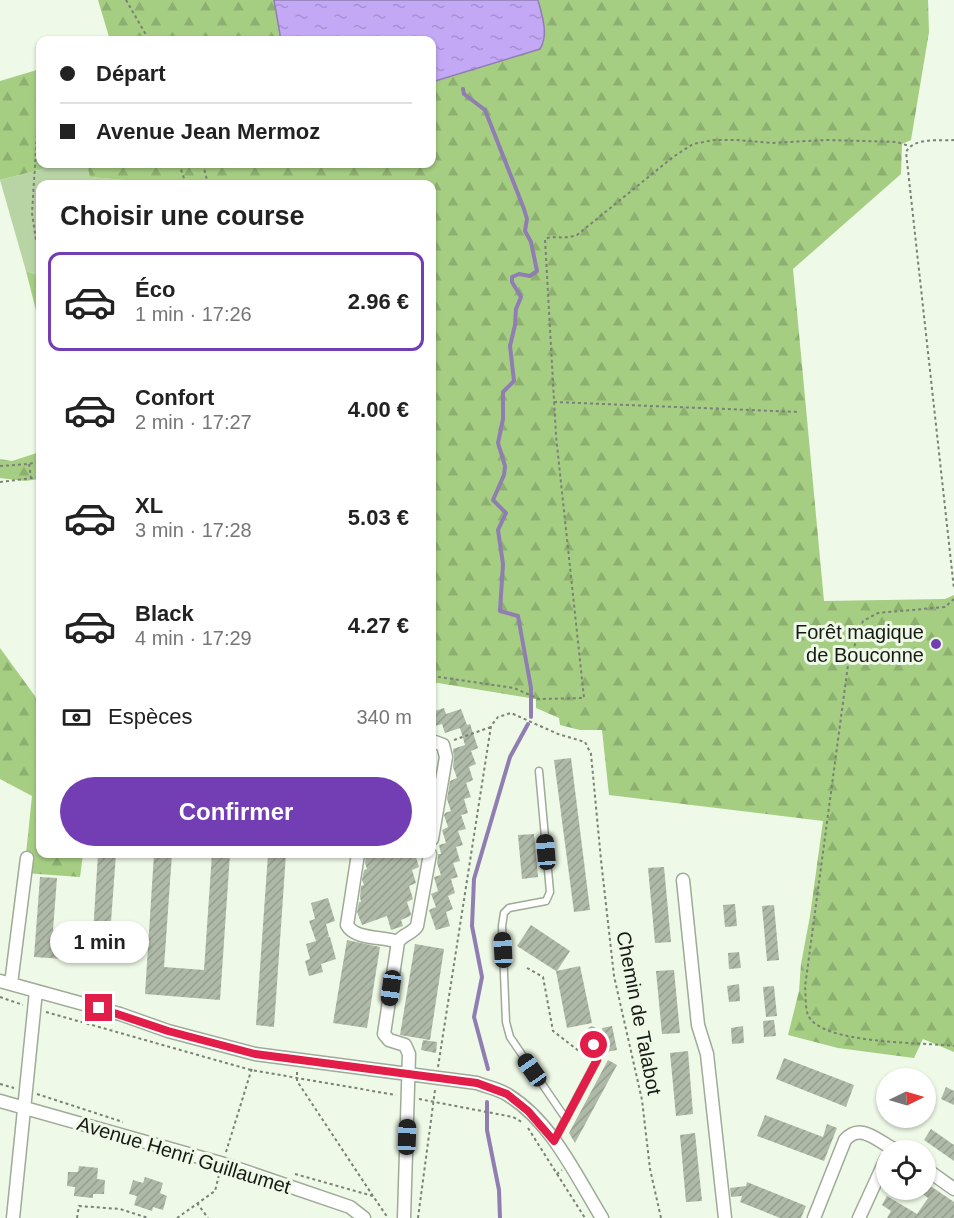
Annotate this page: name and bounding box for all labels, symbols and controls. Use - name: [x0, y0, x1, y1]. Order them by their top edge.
- text: Départ: [96, 61, 166, 86]
- text: Avenue Jean Mermoz: [96, 119, 320, 144]
- text: Choisir une course: [60, 201, 305, 231]
- icon: car: [63, 275, 117, 329]
- text: Éco: [135, 277, 175, 302]
- text: 2.96 €: [348, 289, 409, 314]
- text: 1 min · 17:26: [135, 303, 252, 325]
- icon: car: [63, 383, 117, 437]
- text: Confort: [135, 385, 214, 410]
- text: 4.00 €: [348, 397, 409, 422]
- text: 2 min · 17:27: [135, 411, 252, 433]
- icon: car: [63, 491, 117, 545]
- text: XL: [135, 493, 163, 518]
- text: 5.03 €: [348, 505, 409, 530]
- text: 3 min · 17:28: [135, 519, 252, 541]
- icon: car: [63, 599, 117, 653]
- text: Black: [135, 601, 194, 626]
- text: 4.27 €: [348, 613, 409, 638]
- place label: Forêt magique de Bouconne: [795, 621, 924, 666]
- text: 4 min · 17:29: [135, 627, 252, 649]
- marker: Forêt magique de Bouconne: [929, 637, 943, 651]
- icon: cash: [60, 701, 93, 734]
- text: Espèces: [108, 704, 192, 729]
- text: 340 m: [356, 706, 412, 728]
- button: Confirmer: [60, 777, 412, 846]
- car: [535, 833, 557, 871]
- callout: 1 min: [50, 921, 148, 963]
- street label: Chemin de Talabot: [612, 929, 666, 1097]
- text: 1 min: [73, 931, 126, 953]
- car: [493, 932, 513, 968]
- car: [380, 969, 402, 1007]
- route end: [85, 994, 112, 1021]
- route start: [580, 1031, 607, 1058]
- car: [514, 1050, 550, 1090]
- north arrow: [876, 1068, 936, 1128]
- map controls: [876, 1068, 936, 1200]
- street label: Avenue Henri Guillaumet: [75, 1112, 294, 1198]
- car: [397, 1119, 417, 1155]
- button: locate: [876, 1140, 936, 1200]

